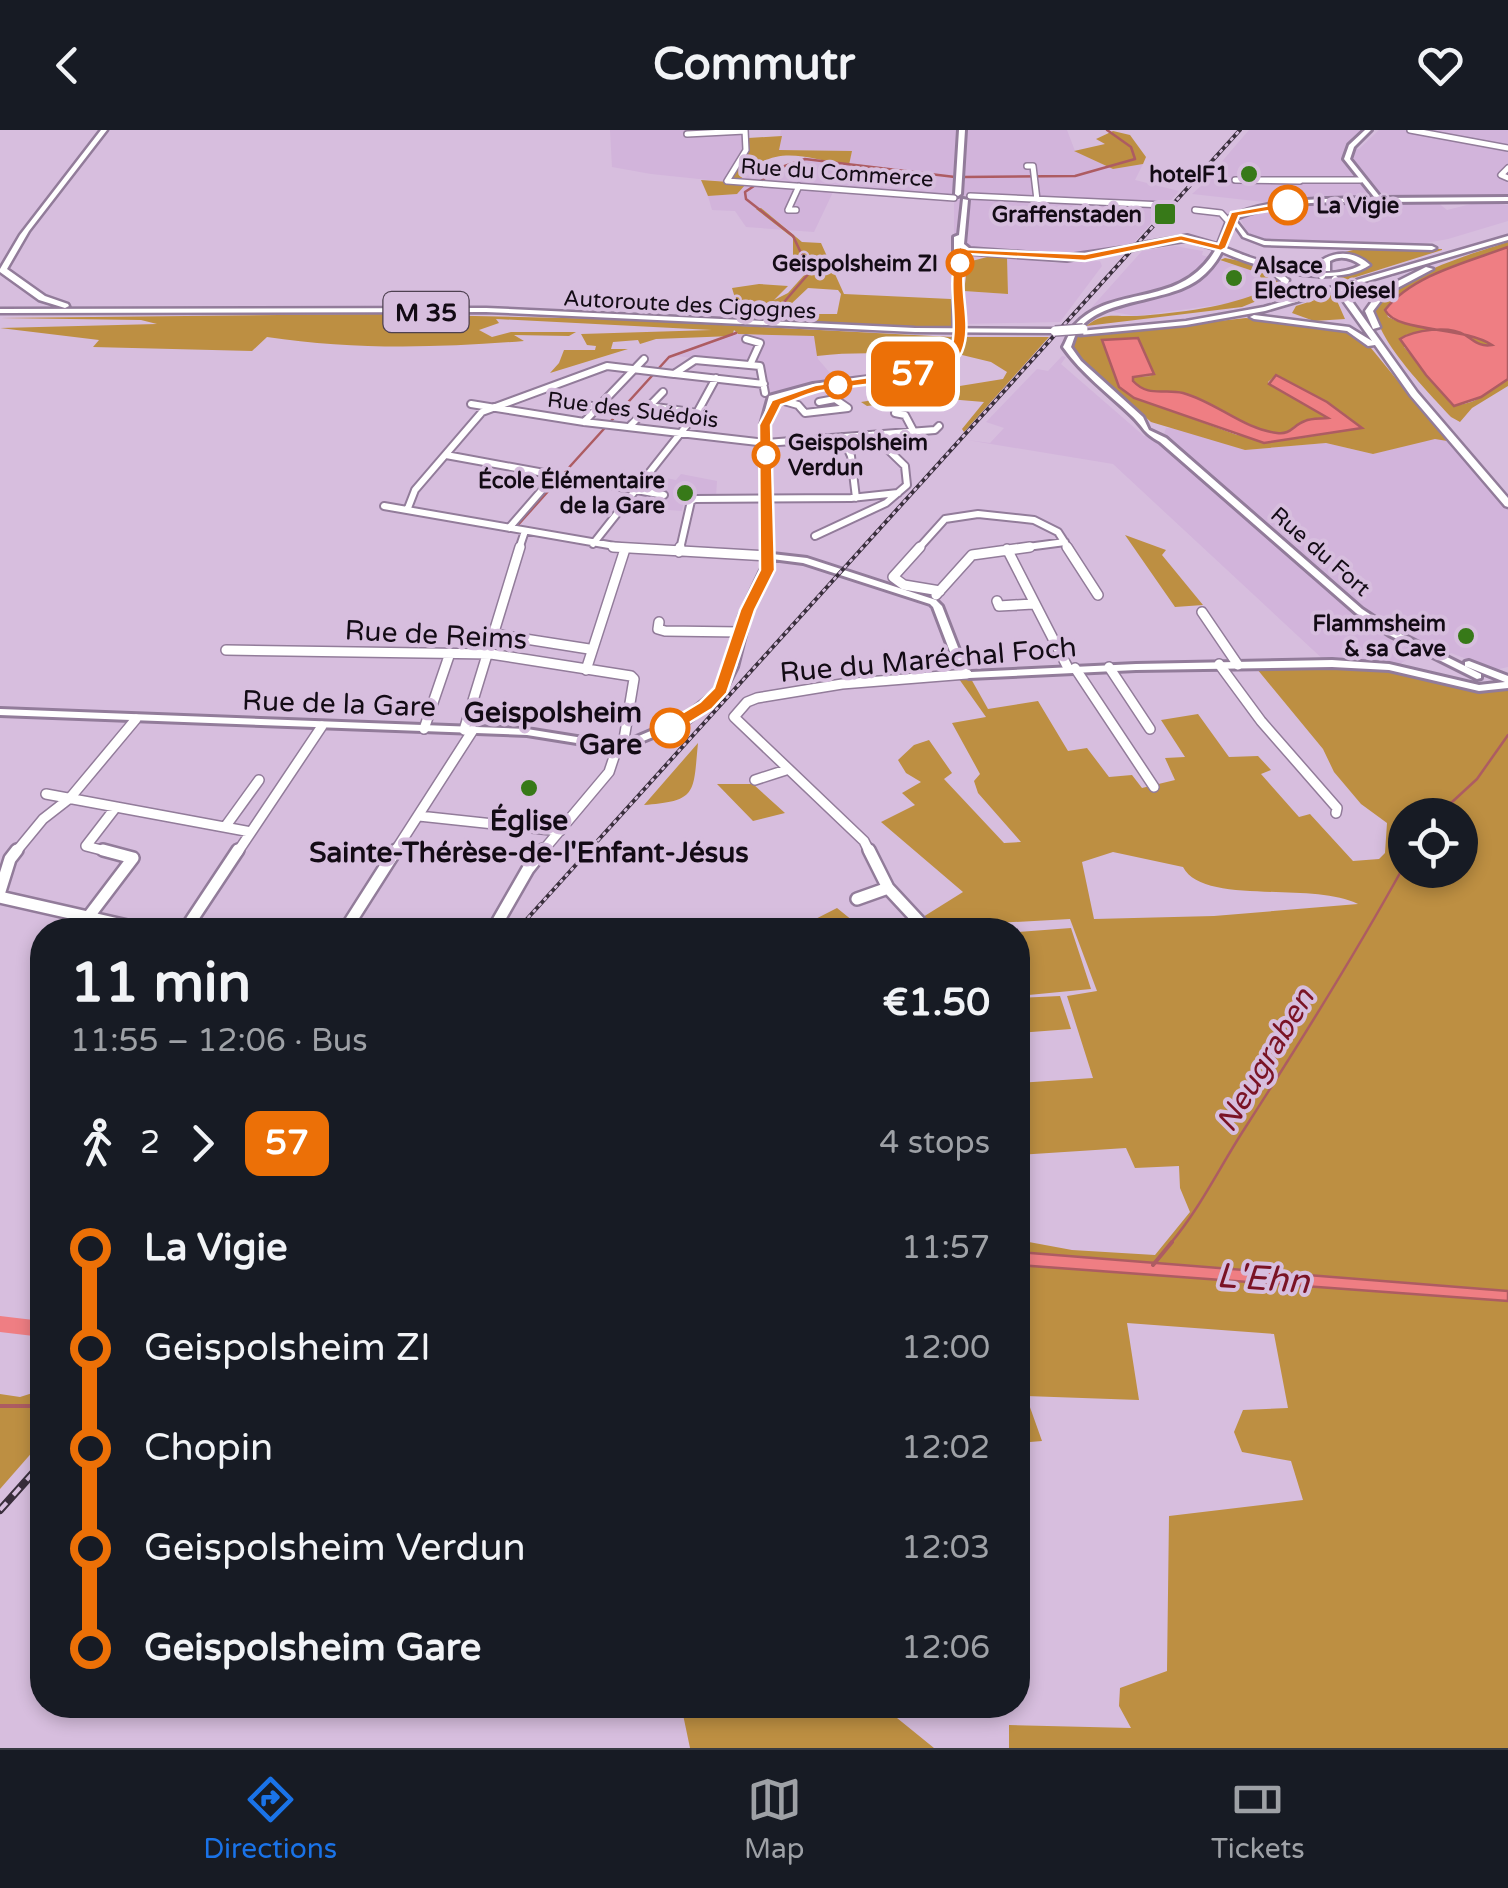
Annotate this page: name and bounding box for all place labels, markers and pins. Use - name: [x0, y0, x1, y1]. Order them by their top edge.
- place label: hotelF1: [1149, 162, 1229, 188]
- marker: hotelF1: [1238, 163, 1260, 185]
- marker: La Vigie: [1269, 186, 1307, 224]
- place label: La Vigie: [1316, 193, 1399, 219]
- marker: Graffenstaden: [1152, 201, 1178, 227]
- place label: Graffenstaden: [992, 202, 1142, 228]
- marker: Geispolsheim ZI: [947, 250, 973, 276]
- place label: Geispolsheim ZI: [772, 251, 938, 277]
- place label: Alsace Electro Diesel: [1254, 253, 1396, 304]
- marker: Alsace Electro Diesel: [1223, 267, 1245, 289]
- unlabelled marker: [825, 372, 851, 398]
- place label: Geispolsheim Verdun: [788, 430, 928, 481]
- marker: Geispolsheim Verdun: [753, 442, 779, 468]
- place label: École Élémentaire de la Gare: [478, 467, 665, 519]
- marker: École Élémentaire de la Gare: [674, 482, 696, 504]
- place label: Flammsheim & sa Cave: [1312, 611, 1446, 662]
- marker: Flammsheim & sa Cave: [1455, 625, 1477, 647]
- place label: Geispolsheim Gare: [464, 696, 642, 762]
- marker: Geispolsheim Gare: [651, 709, 689, 747]
- marker: Église Sainte-Thérèse-de-l'Enfant-Jésus: [518, 777, 540, 799]
- place label: Église Sainte-Thérèse-de-l'Enfant-Jésus: [309, 803, 749, 870]

